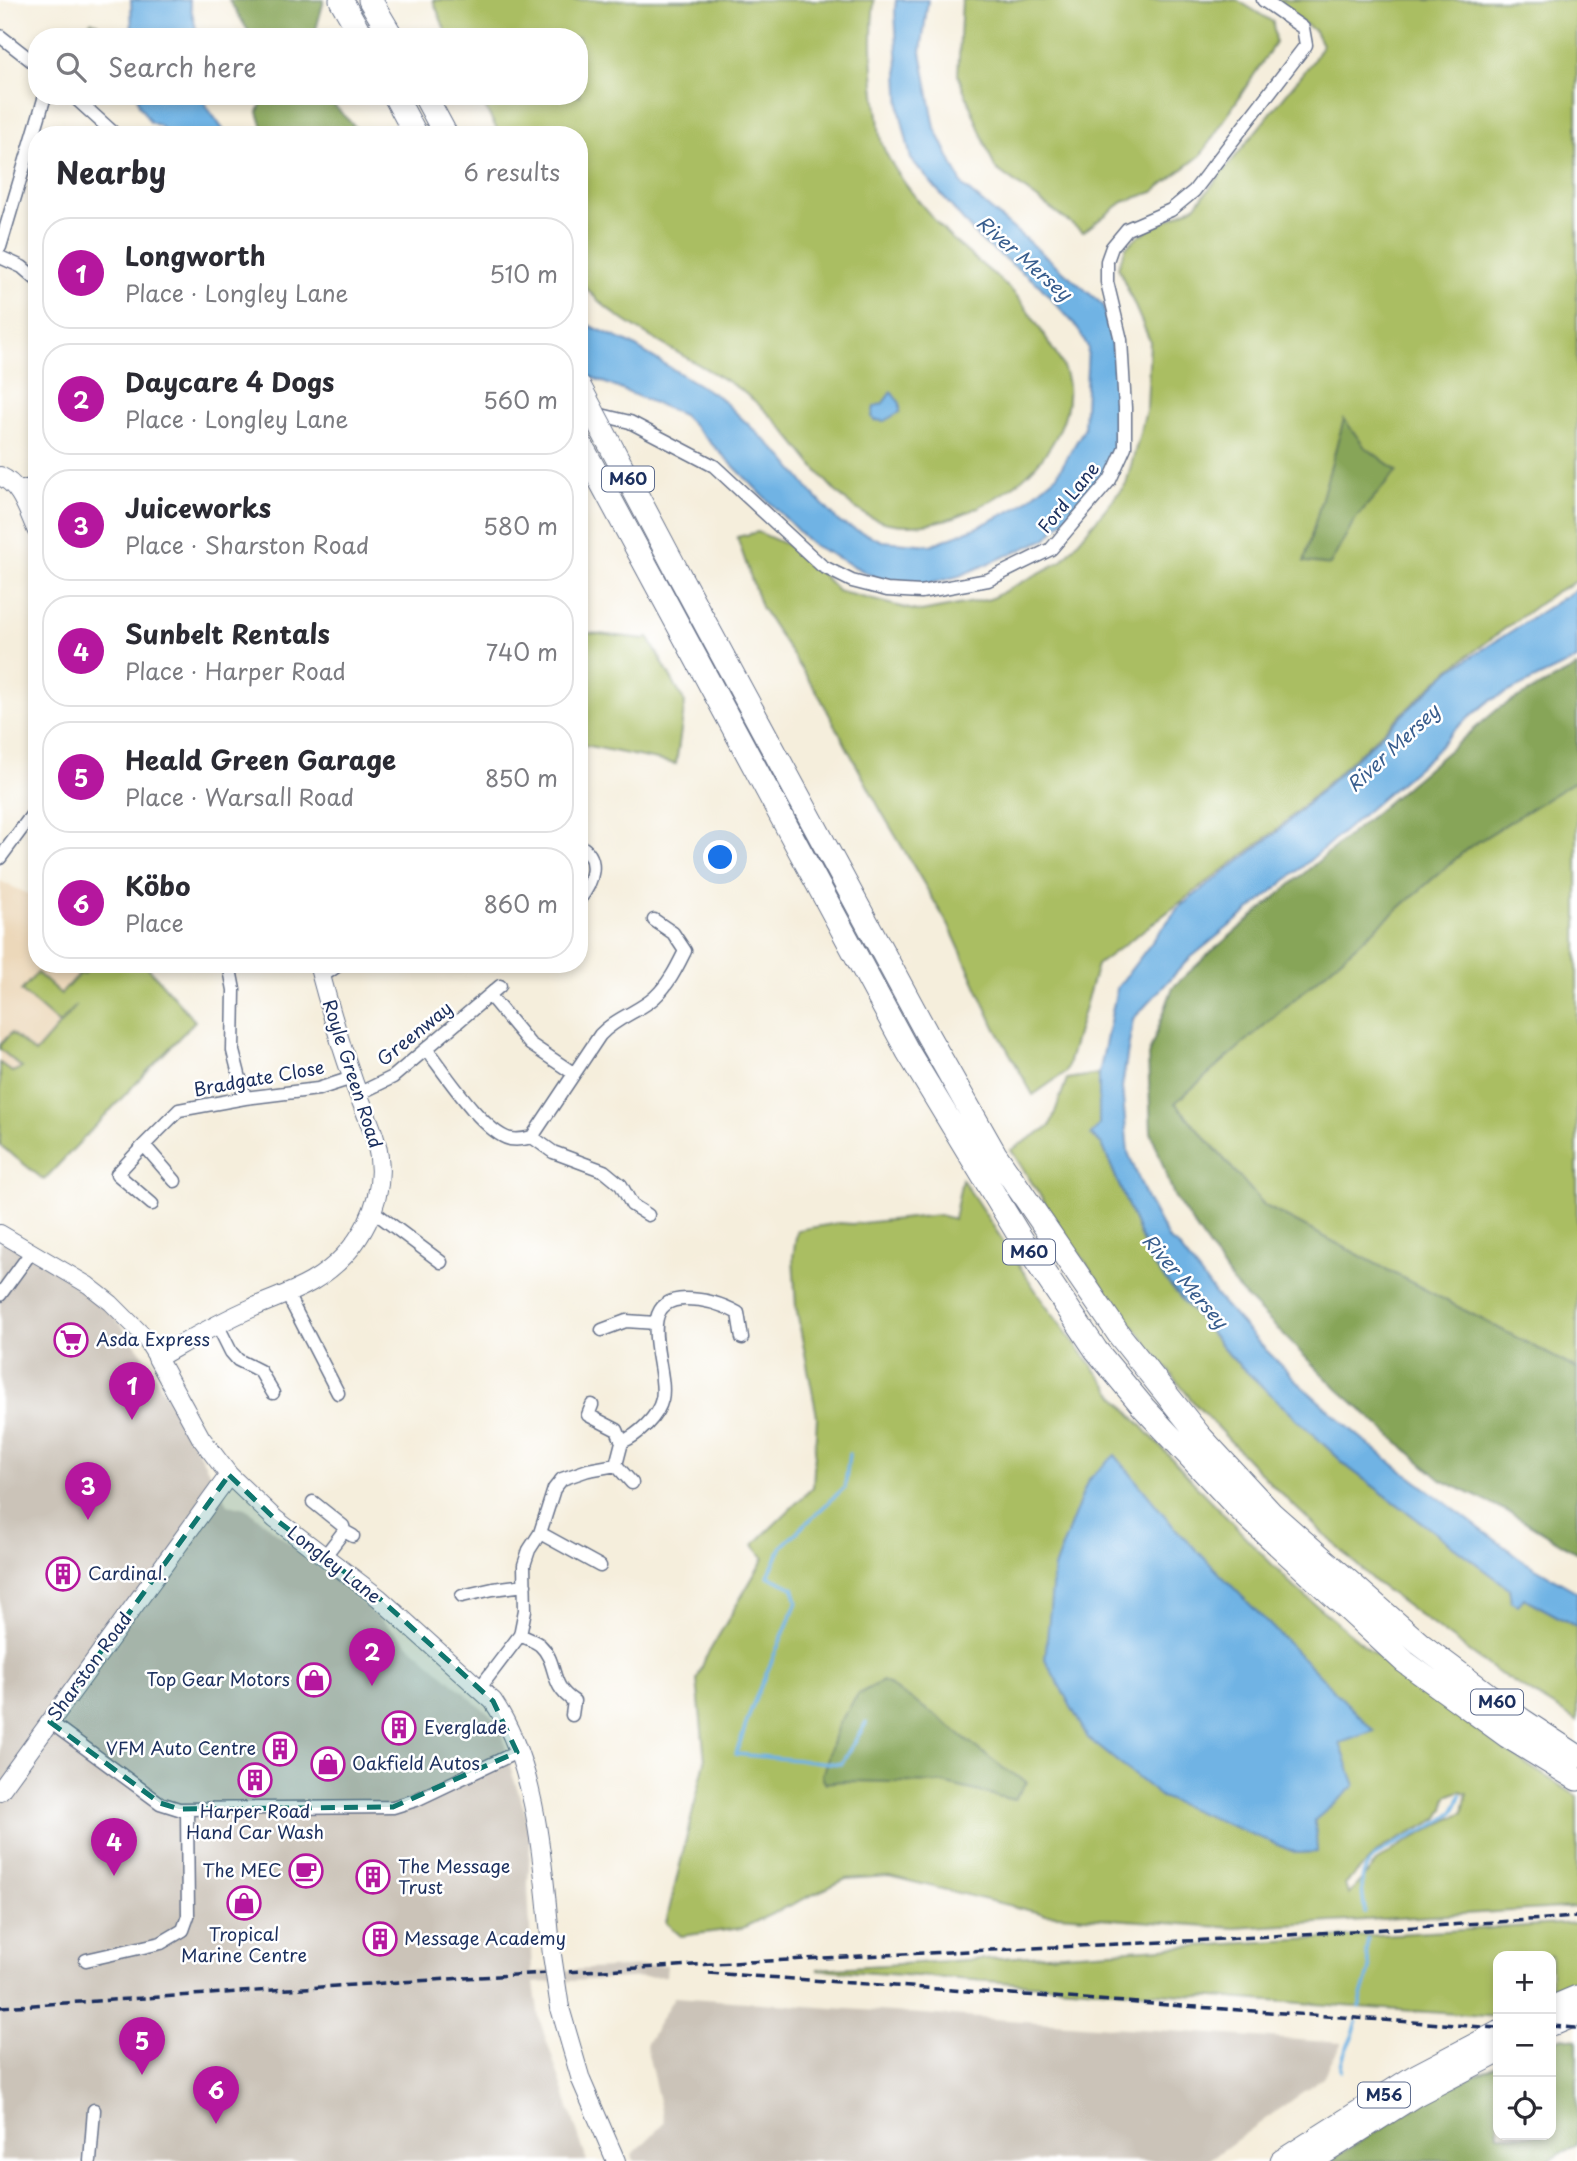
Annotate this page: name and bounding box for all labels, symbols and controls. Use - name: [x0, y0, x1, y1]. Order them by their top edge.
- search box: [28, 28, 588, 105]
- text: Search here: [108, 47, 257, 86]
- icon: search: [52, 48, 90, 86]
- text: Nearby: [56, 149, 166, 194]
- text: 6 results: [464, 154, 560, 189]
- water label: River Mersey: [971, 208, 1079, 307]
- text: Longworth: [125, 236, 266, 275]
- text: 1: [76, 256, 87, 291]
- text: 510 m: [489, 256, 558, 291]
- text: Place · Longley Lane: [125, 275, 348, 310]
- text: Daycare 4 Dogs: [125, 362, 335, 401]
- text: 2: [73, 382, 89, 417]
- text: 560 m: [483, 382, 558, 417]
- text: Place · Longley Lane: [125, 401, 348, 436]
- street label: Ford Lane: [1031, 456, 1105, 539]
- road number: M60: [602, 466, 654, 492]
- text: Juiceworks: [125, 488, 271, 527]
- text: 3: [73, 508, 89, 543]
- text: 580 m: [483, 508, 558, 543]
- text: Place · Sharston Road: [125, 527, 369, 562]
- text: Sunbelt Rentals: [125, 614, 330, 653]
- text: 4: [73, 634, 89, 669]
- text: 740 m: [486, 634, 558, 669]
- text: Place · Harper Road: [125, 653, 346, 688]
- water label: River Mersey: [1340, 696, 1446, 798]
- text: Heald Green Garage: [125, 740, 396, 779]
- text: 5: [74, 760, 88, 795]
- text: 850 m: [485, 760, 558, 795]
- text: Place · Warsall Road: [125, 779, 354, 814]
- your location: [703, 840, 737, 874]
- text: Köbo: [125, 866, 191, 905]
- text: 6: [73, 886, 89, 921]
- text: 860 m: [484, 886, 558, 921]
- text: Place: [125, 905, 184, 940]
- street label: Greenway: [371, 994, 458, 1072]
- street label: Royle Green Road: [317, 996, 390, 1151]
- street label: Bradgate Close: [191, 1053, 326, 1102]
- water label: River Mersey: [1137, 1227, 1236, 1335]
- road number: M60: [1003, 1240, 1055, 1264]
- supermarket icon: Asda Express: [52, 1321, 90, 1359]
- place label: Asda Express: [96, 1325, 210, 1352]
- pin: 1: [109, 1362, 155, 1420]
- pin: 3: [65, 1462, 111, 1520]
- street label: Longley Lane: [282, 1519, 388, 1609]
- building icon: Cardinal.: [44, 1555, 82, 1593]
- place label: Cardinal.: [88, 1559, 167, 1586]
- street label: Sharston Road: [40, 1606, 138, 1726]
- pin: 2: [349, 1628, 395, 1686]
- shop icon: Top Gear Motors: [295, 1661, 333, 1699]
- place label: Top Gear Motors: [146, 1665, 290, 1692]
- road number: M60: [1471, 1690, 1523, 1714]
- building icon: Everglade: [380, 1709, 418, 1747]
- place label: Everglade: [424, 1713, 507, 1740]
- building icon: VFM Auto Centre: [261, 1730, 299, 1768]
- place label: VFM Auto Centre: [106, 1734, 256, 1761]
- shop icon: Oakfield Autos: [309, 1745, 347, 1783]
- place label: Oakfield Autos: [352, 1749, 480, 1776]
- building icon: Harper Road Hand Car Wash: [236, 1761, 274, 1799]
- place label: Harper Road Hand Car Wash: [186, 1797, 324, 1845]
- pin: 4: [91, 1818, 137, 1876]
- cafe icon: The MEC: [287, 1852, 325, 1890]
- place label: The Message Trust: [398, 1852, 510, 1900]
- place label: The MEC: [202, 1856, 282, 1883]
- building icon: The Message Trust: [354, 1858, 392, 1896]
- shop icon: Tropical Marine Centre: [225, 1884, 263, 1922]
- place label: Tropical Marine Centre: [181, 1920, 307, 1968]
- building icon: Message Academy: [361, 1920, 399, 1958]
- place label: Message Academy: [404, 1924, 566, 1951]
- map controls: [1493, 1951, 1556, 2140]
- button: +: [1493, 1951, 1556, 2014]
- button: −: [1493, 2014, 1556, 2077]
- pin: 5: [119, 2017, 165, 2075]
- pin: 6: [193, 2066, 239, 2124]
- button: locate: [1493, 2077, 1556, 2140]
- road number: M56: [1358, 2082, 1410, 2108]

